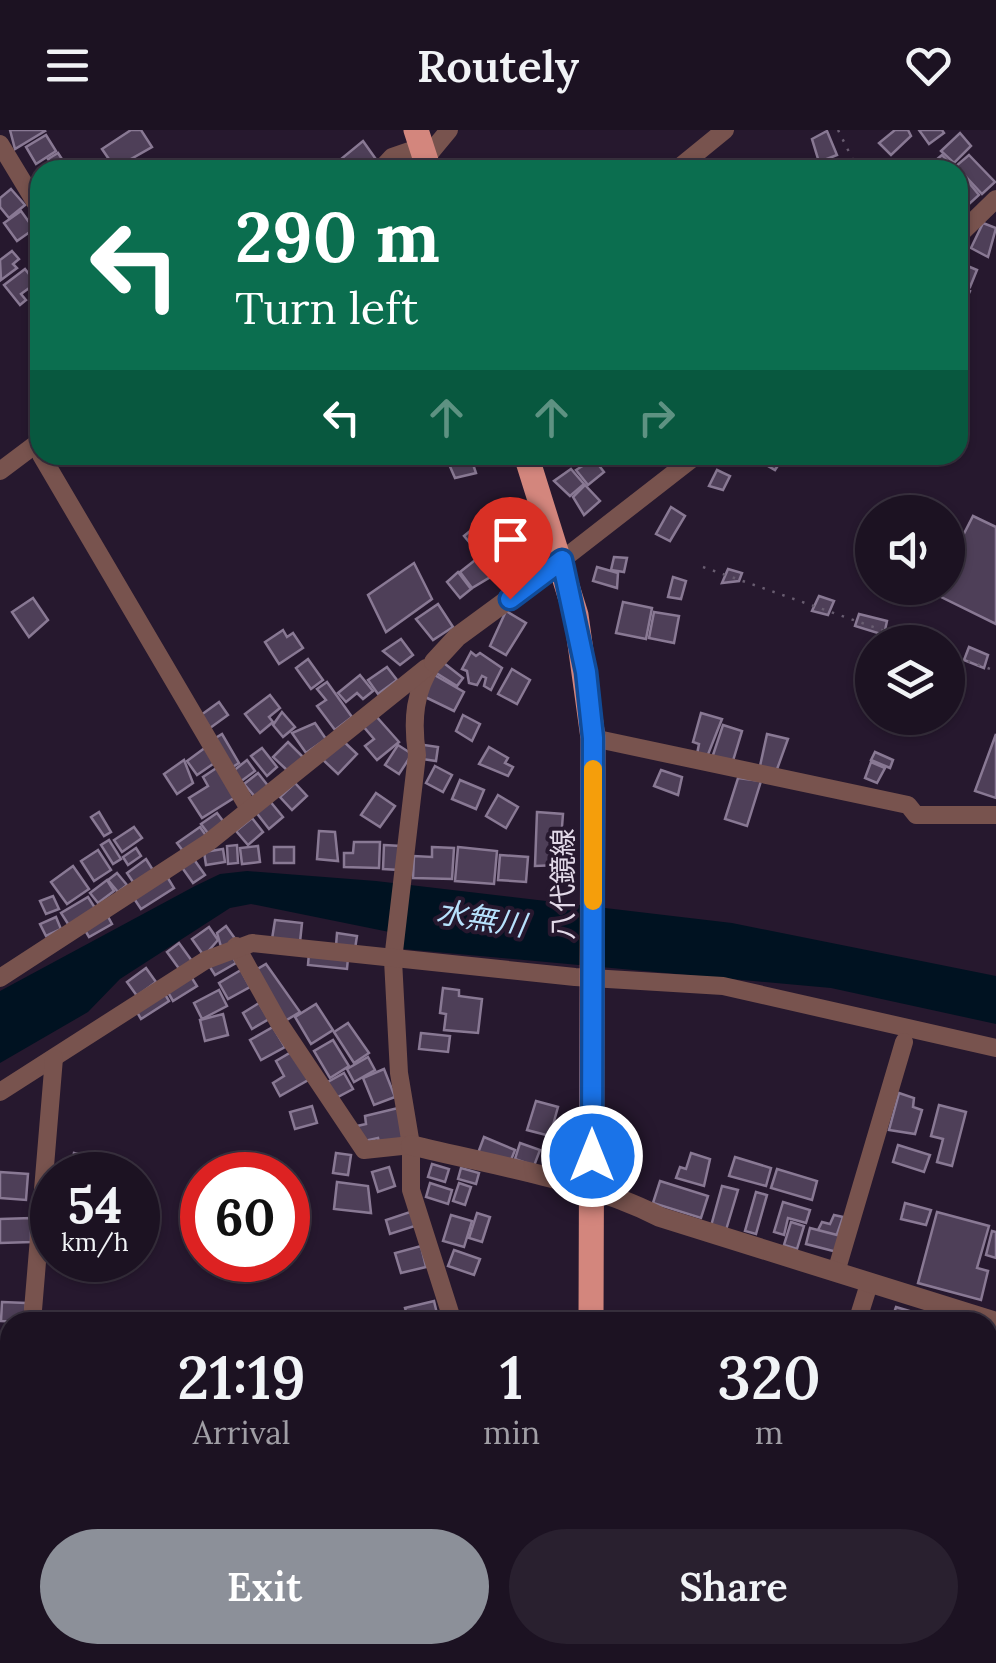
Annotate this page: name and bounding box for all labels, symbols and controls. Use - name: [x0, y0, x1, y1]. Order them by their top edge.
- text: Routely: [417, 37, 579, 94]
- icon: menu: [40, 38, 95, 93]
- icon: heart: [901, 38, 956, 93]
- text: 290 m: [235, 192, 440, 281]
- icon: left: [70, 200, 200, 330]
- text: Turn left: [235, 279, 418, 336]
- icon: left: [314, 390, 369, 445]
- icon: ahead: [419, 390, 474, 445]
- icon: ahead: [524, 390, 579, 445]
- icon: right: [629, 390, 684, 445]
- map controls: [855, 495, 965, 735]
- button: sound: [855, 495, 965, 605]
- pin: [468, 497, 553, 600]
- icon: arrive: [483, 512, 538, 567]
- button: layers: [855, 625, 965, 735]
- street label: 八代鏡線: [545, 828, 581, 940]
- water label: 水無川: [434, 892, 532, 944]
- position arrow: [540, 1104, 644, 1208]
- speed limit sign: 60: [180, 1152, 310, 1282]
- text: 54: [68, 1173, 122, 1237]
- text: km/h: [61, 1226, 129, 1258]
- text: 21:19: [177, 1339, 306, 1415]
- text: 1: [500, 1339, 523, 1415]
- text: 320: [717, 1339, 821, 1415]
- text: Arrival: [193, 1412, 290, 1453]
- text: min: [483, 1412, 540, 1453]
- text: m: [755, 1412, 783, 1453]
- button: Exit: [40, 1529, 489, 1644]
- button: Share: [509, 1529, 958, 1644]

